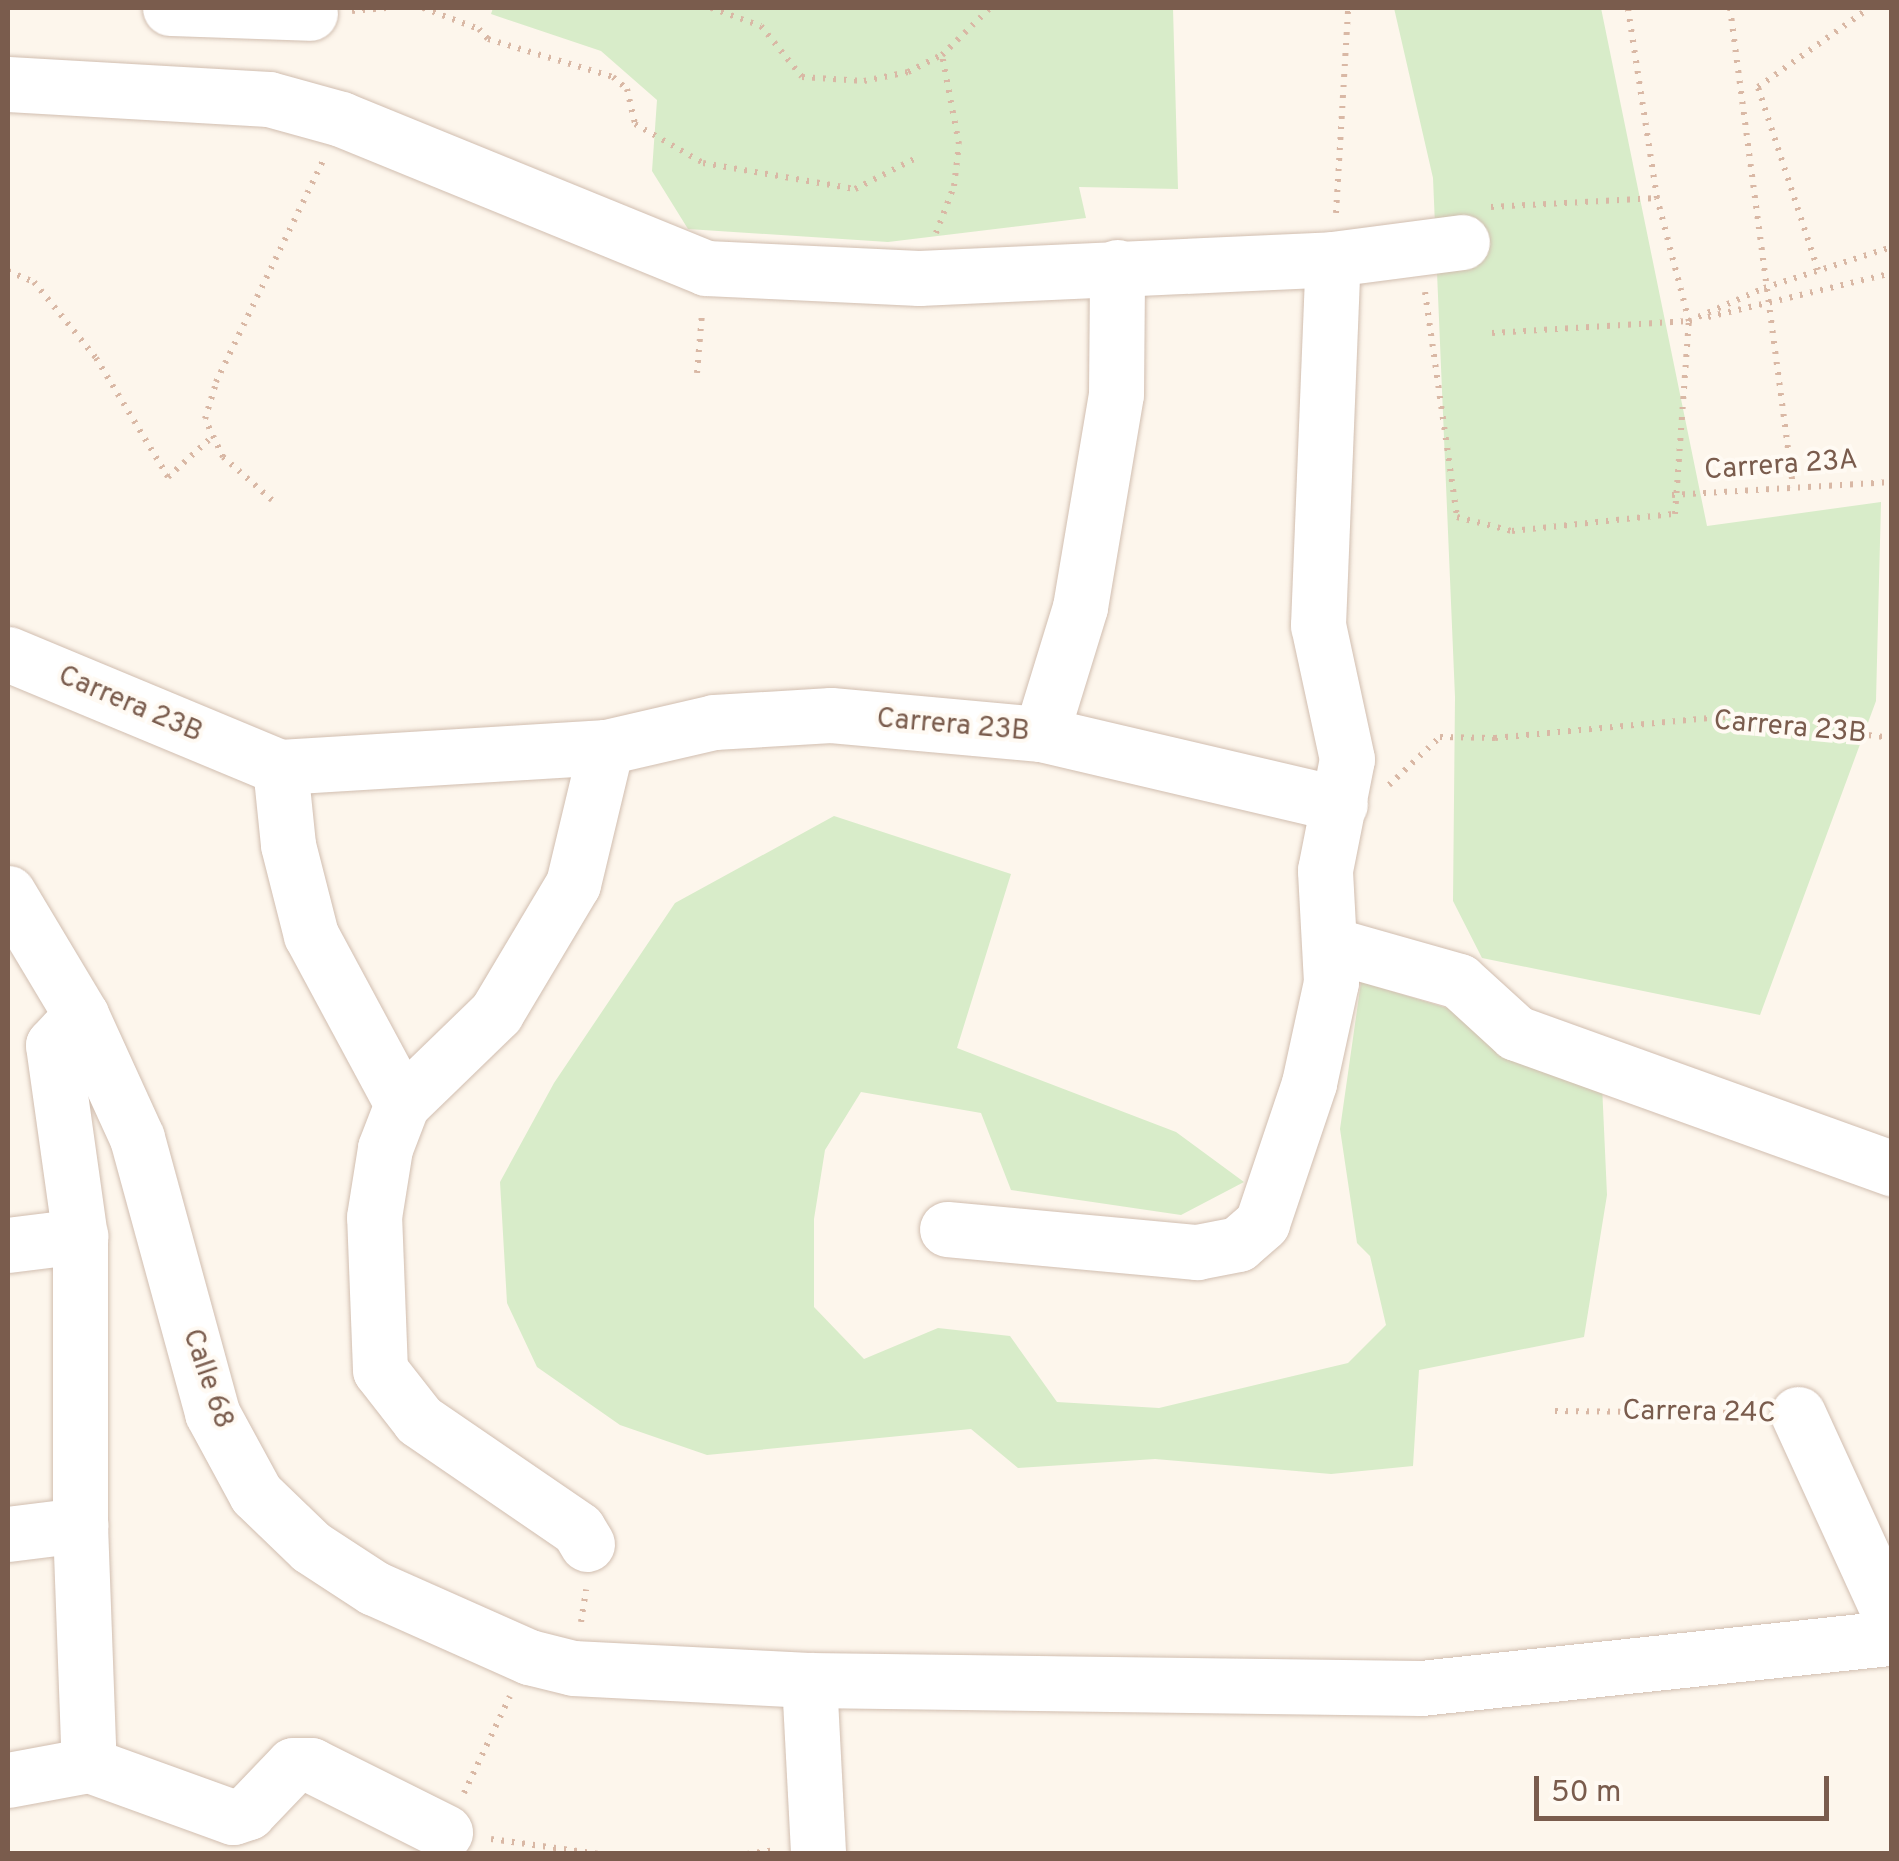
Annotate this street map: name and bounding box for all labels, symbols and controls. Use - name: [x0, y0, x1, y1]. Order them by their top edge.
- street label: Carrera 23A: [1703, 444, 1859, 488]
- street label: Carrera 23B: [53, 660, 207, 750]
- street label: Carrera 23B: [875, 703, 1031, 749]
- street label: Carrera 23B: [1712, 705, 1868, 751]
- street label: Calle 68: [174, 1325, 240, 1433]
- street label: Carrera 24C: [1622, 1395, 1776, 1431]
- scale bar: [1539, 1756, 1834, 1818]
- text: 50 m: [1551, 1775, 1621, 1812]

